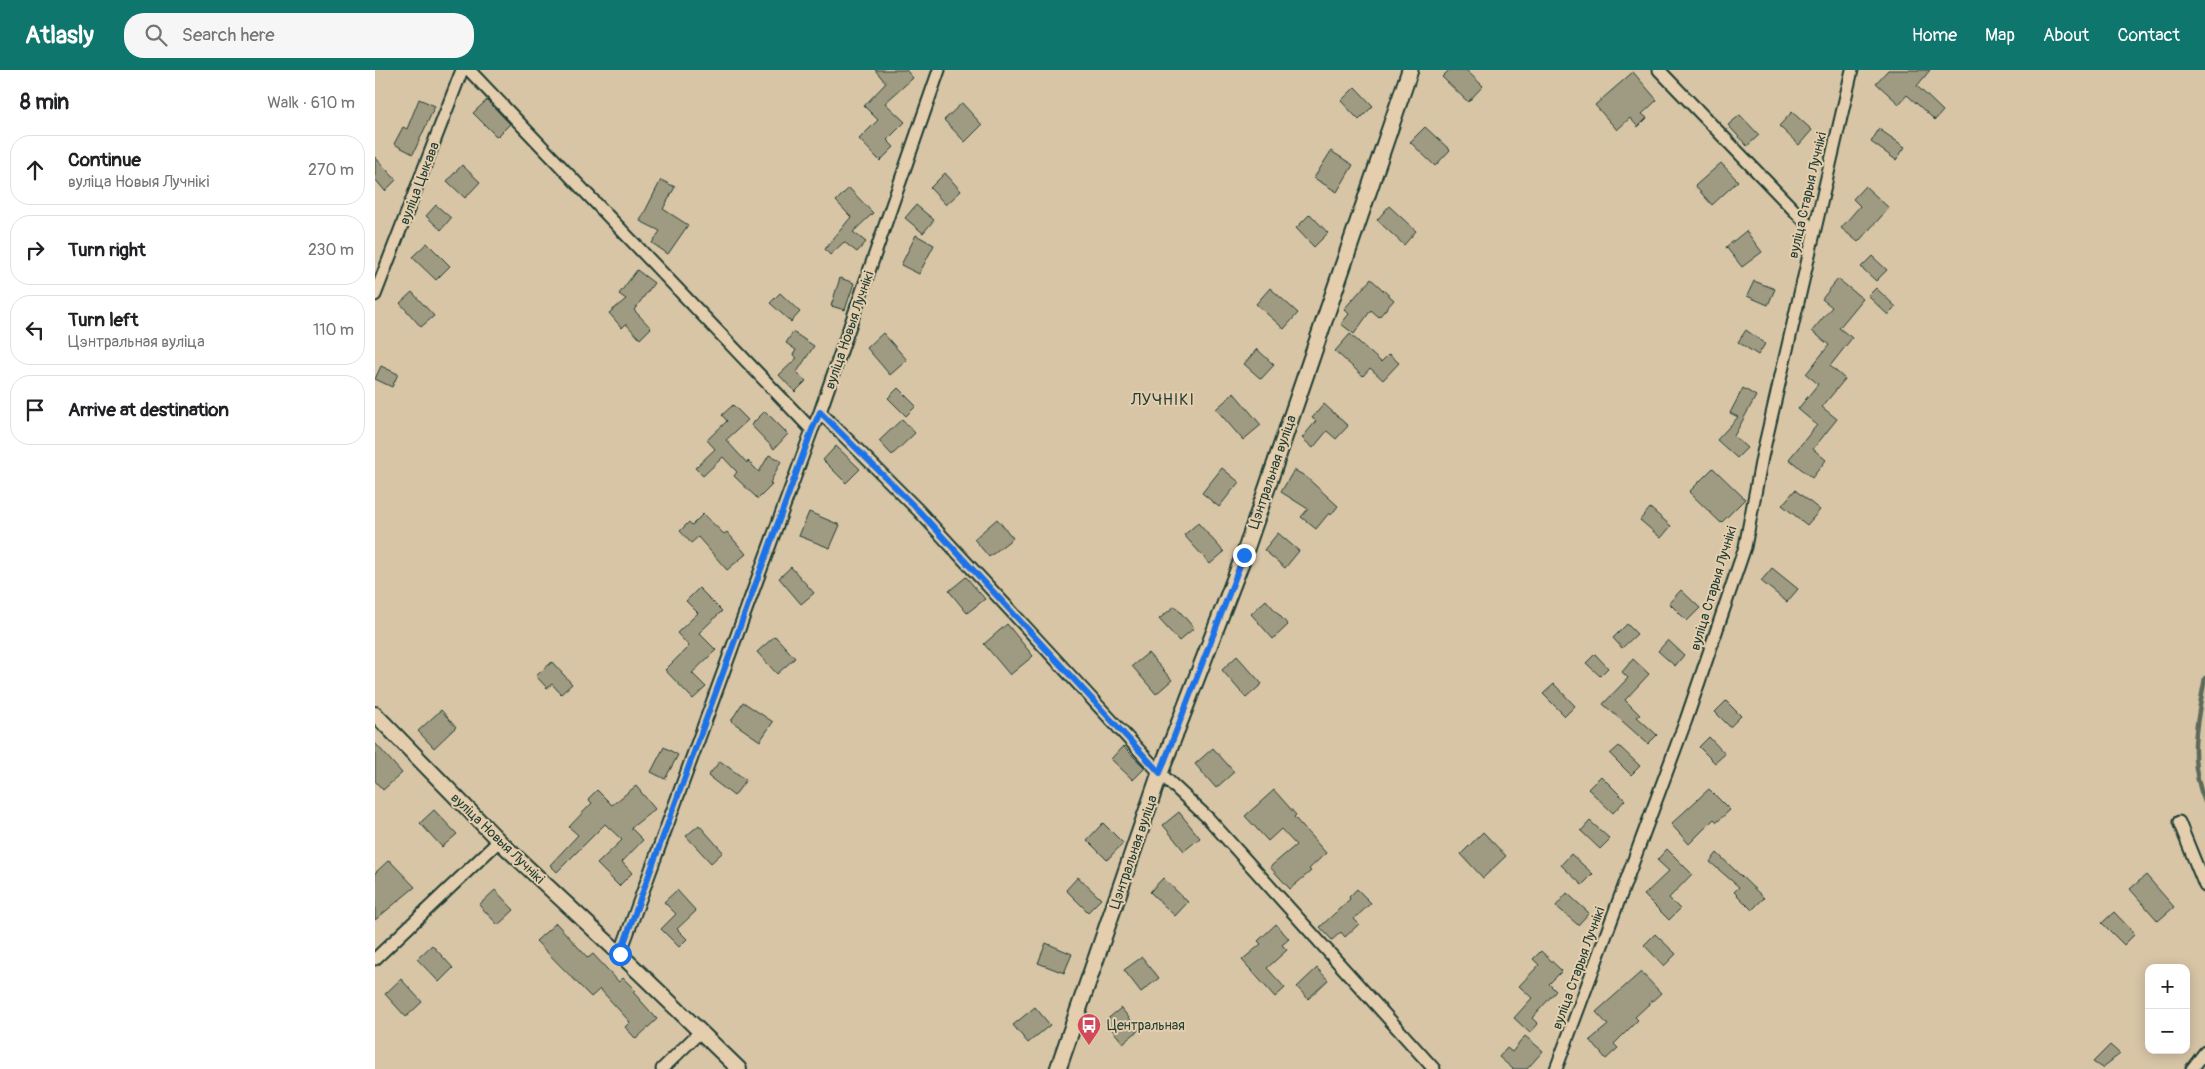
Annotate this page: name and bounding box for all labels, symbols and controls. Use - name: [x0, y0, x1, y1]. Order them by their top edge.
- search box: [124, 13, 474, 58]
- text: Atlasly: [25, 21, 94, 50]
- icon: search: [142, 21, 170, 49]
- text: Search here: [182, 23, 275, 47]
- text: Home: [1912, 24, 1957, 47]
- text: Map: [1985, 24, 2015, 47]
- text: About: [2043, 24, 2089, 47]
- text: Contact: [2117, 24, 2180, 47]
- text: 8 min: [20, 89, 69, 116]
- text: Walk · 610 m: [267, 93, 355, 113]
- street label: вуліца Старыя Лучнікі: [1785, 130, 1830, 260]
- street label: вуліца Цыкава: [396, 139, 443, 227]
- text: Continue: [68, 148, 141, 172]
- icon: ahead: [21, 156, 49, 184]
- text: 270 m: [308, 160, 354, 180]
- text: вуліца Новыя Лучнікі: [68, 172, 209, 192]
- icon: right: [21, 236, 49, 264]
- text: Turn right: [68, 238, 146, 262]
- text: 230 m: [308, 240, 354, 260]
- street label: вуліца Новыя Лучнікі: [821, 268, 878, 391]
- text: Turn left: [68, 308, 138, 332]
- icon: left: [21, 316, 49, 344]
- text: 110 m: [313, 320, 354, 340]
- text: Цэнтральная вуліца: [68, 332, 205, 352]
- district label: ЛУЧНІКІ: [1130, 390, 1195, 410]
- icon: arrive: [21, 396, 49, 424]
- text: Arrive at destination: [68, 398, 229, 422]
- street label: Цэнтральная вуліца: [1245, 413, 1300, 531]
- street label: вуліца Старыя Лучнікі: [1686, 523, 1741, 652]
- route end: [1233, 544, 1256, 567]
- street label: вуліца Новыя Лучнікі: [447, 789, 548, 888]
- street label: Цэнтральная вуліца: [1106, 793, 1161, 911]
- street label: вуліца Старыя Лучнікі: [1548, 904, 1609, 1032]
- route start: [609, 943, 632, 966]
- map controls: [2145, 964, 2190, 1054]
- button: +: [2145, 964, 2190, 1009]
- button: −: [2145, 1009, 2190, 1054]
- bus stop icon: Центральная: [1076, 1012, 1102, 1046]
- place label: Центральная: [1107, 1017, 1185, 1034]

